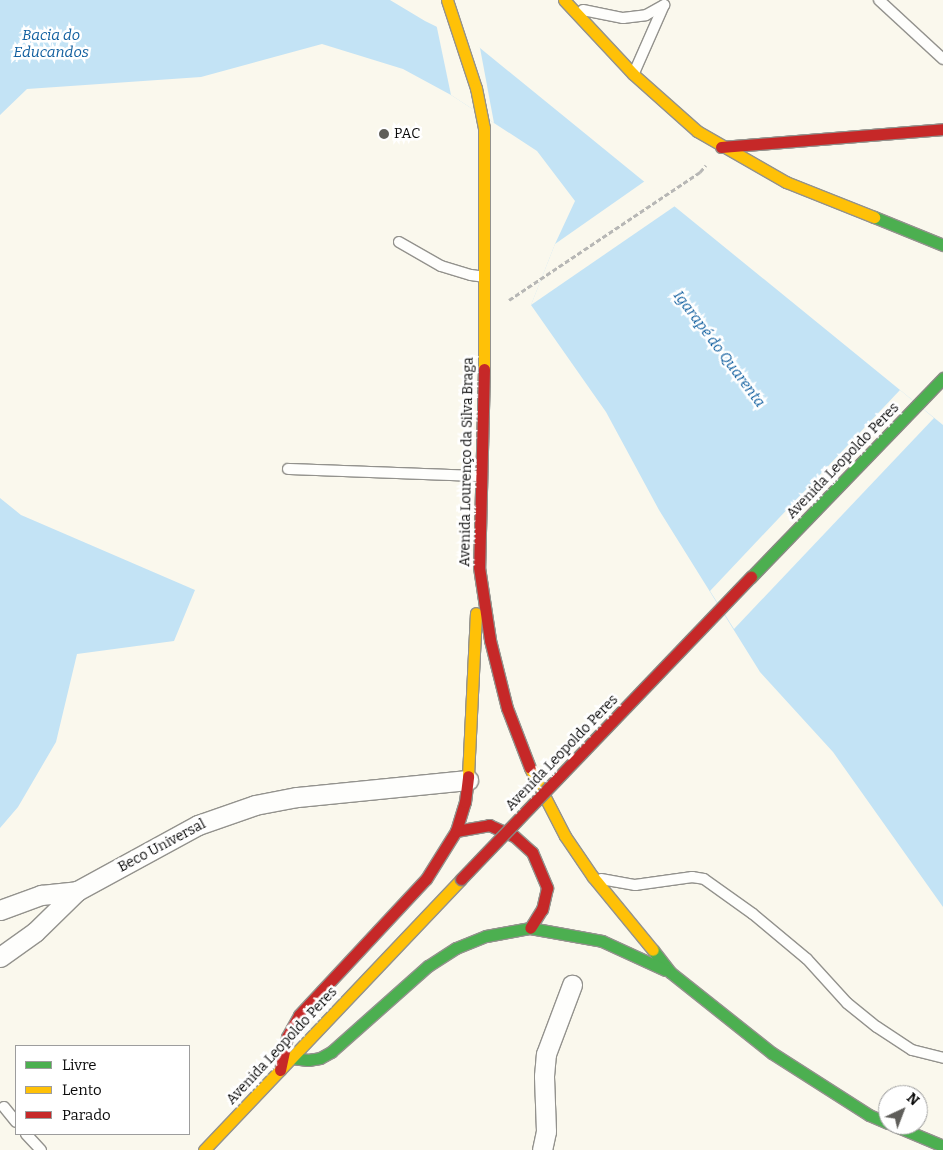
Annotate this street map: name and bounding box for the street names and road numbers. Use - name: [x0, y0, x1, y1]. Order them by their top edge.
- street label: Avenida Lourenço da Silva Braga: [457, 357, 477, 567]
- street label: Avenida Leopoldo Peres: [783, 400, 903, 522]
- street label: Avenida Leopoldo Peres: [502, 692, 622, 814]
- street label: Beco Universal: [115, 816, 209, 876]
- street label: Avenida Leopoldo Peres: [223, 984, 341, 1108]

